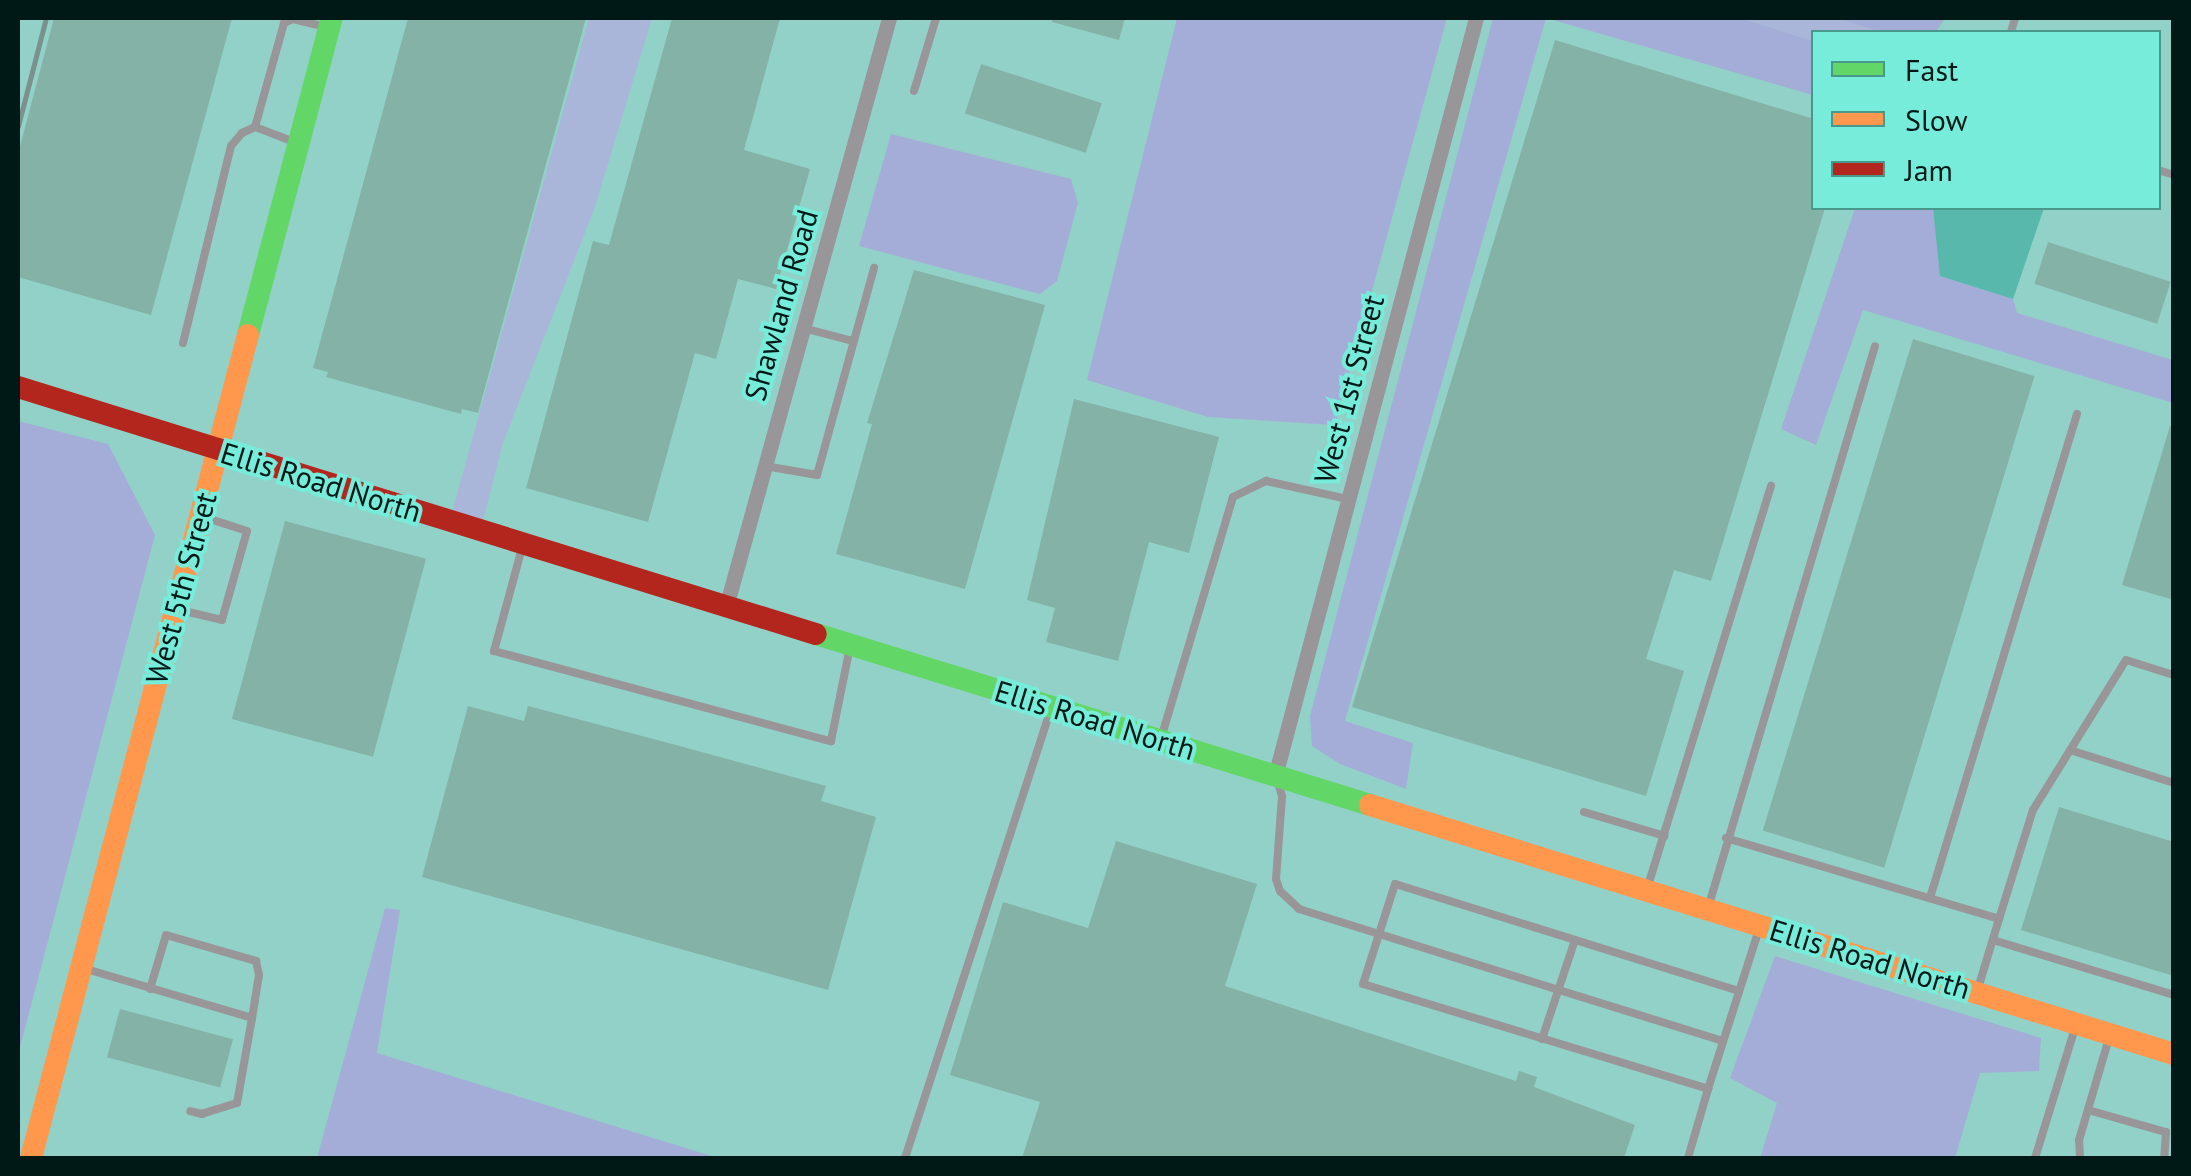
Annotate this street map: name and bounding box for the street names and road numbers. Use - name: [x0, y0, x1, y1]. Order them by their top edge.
- street label: Shawland Road: [737, 205, 825, 405]
- street label: West 1st Street: [1307, 291, 1391, 487]
- street label: Ellis Road North: [216, 434, 426, 530]
- street label: West 5th Street: [138, 488, 224, 688]
- street label: Ellis Road North: [990, 672, 1200, 768]
- street label: Ellis Road North: [1765, 911, 1975, 1007]

